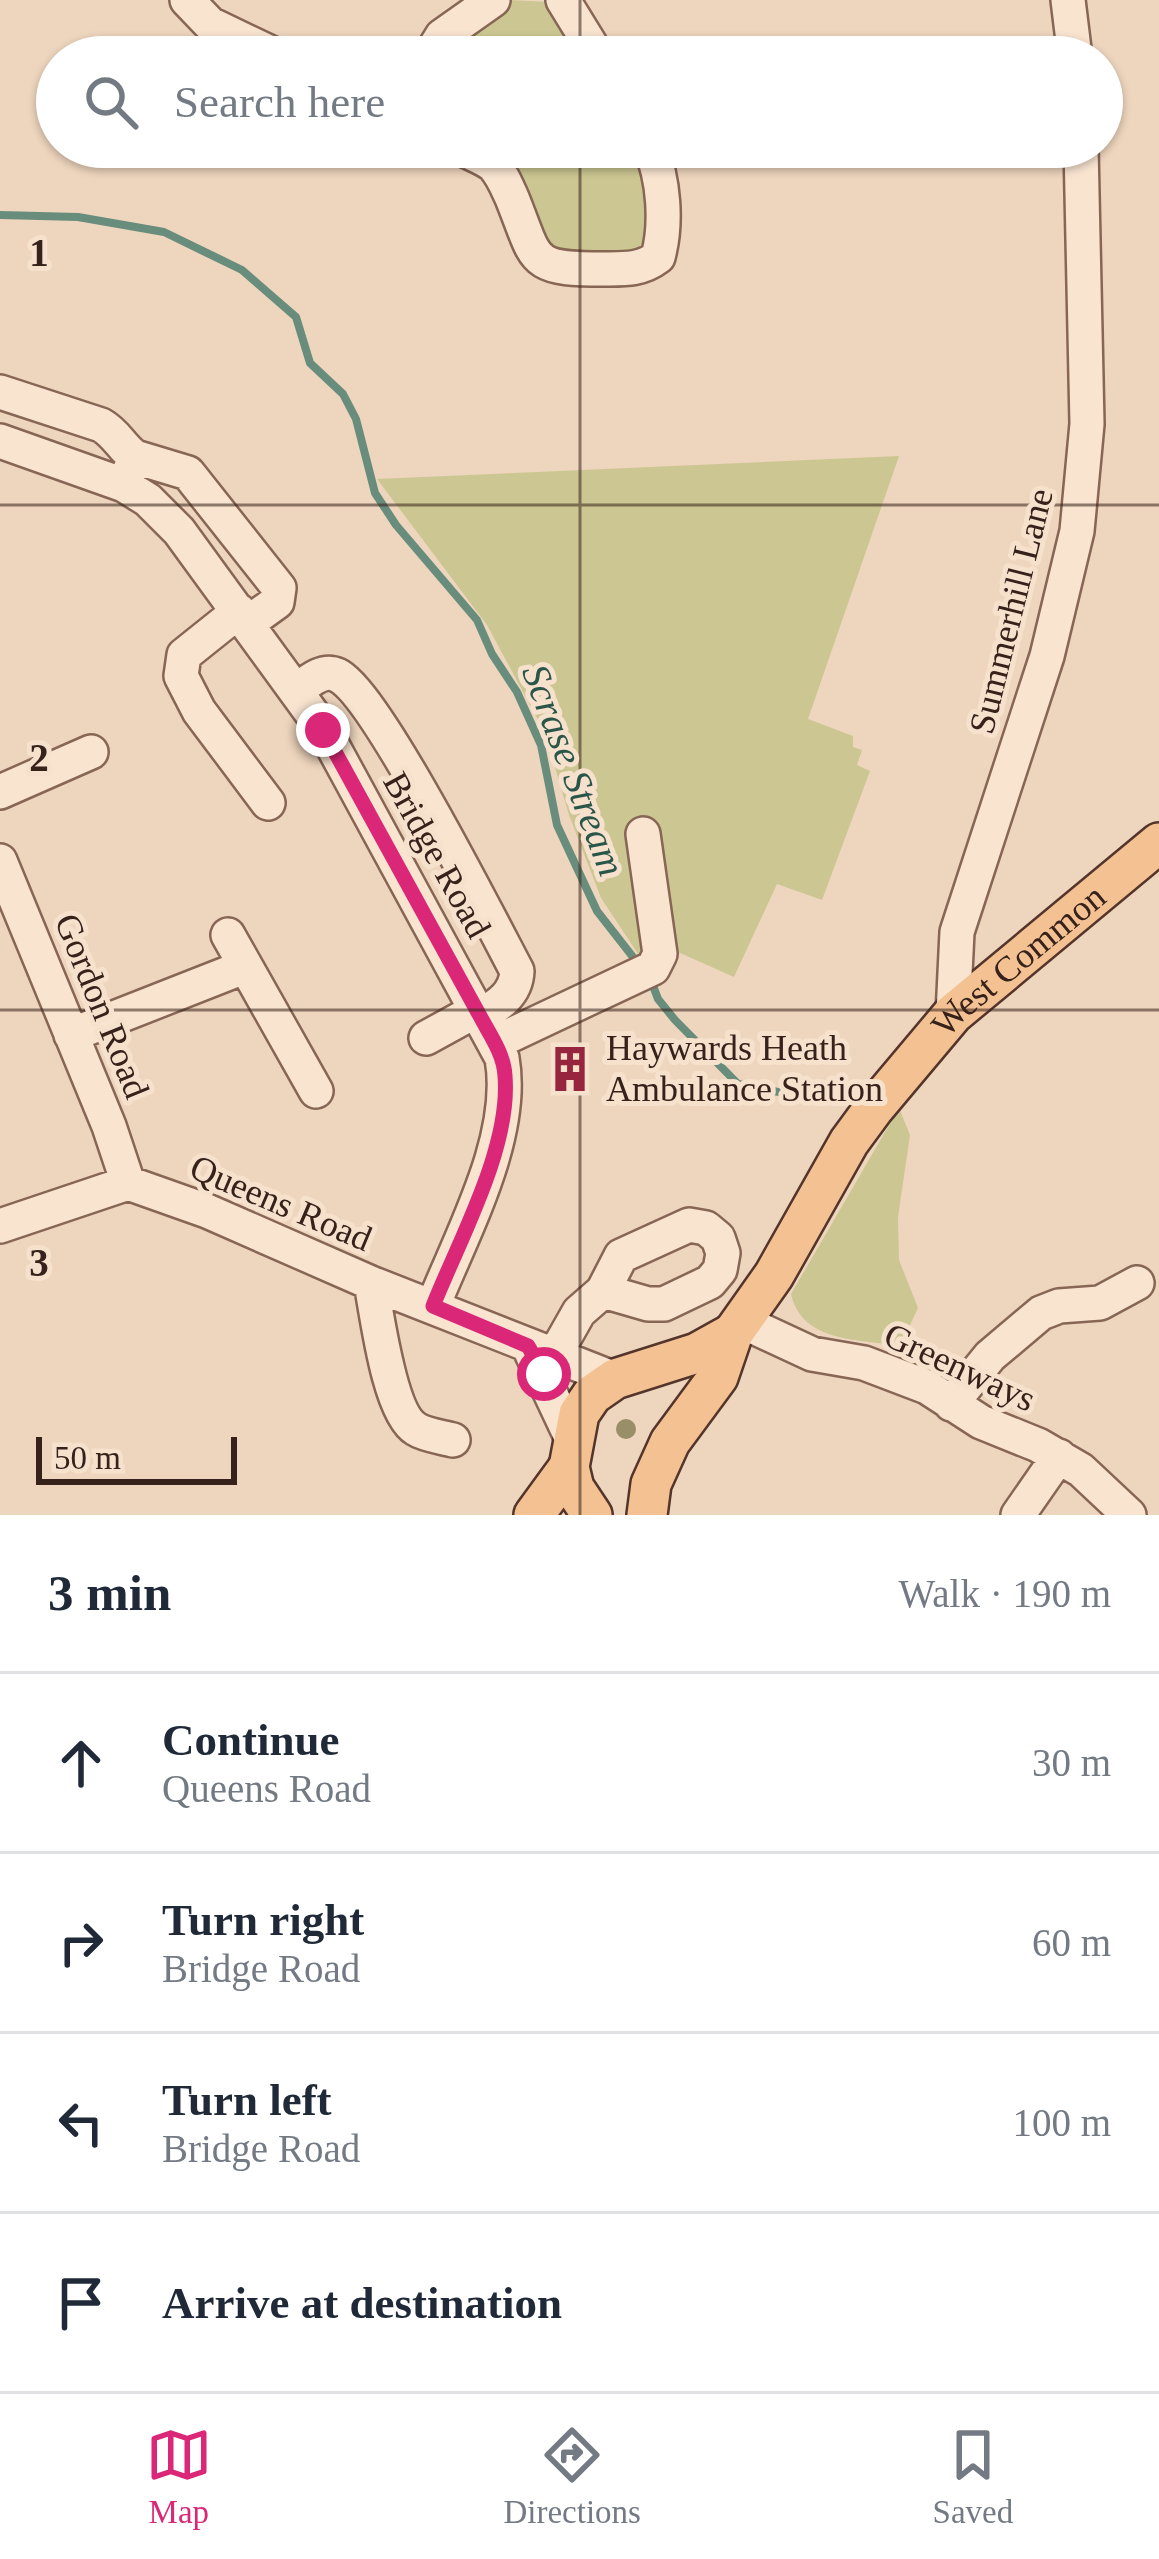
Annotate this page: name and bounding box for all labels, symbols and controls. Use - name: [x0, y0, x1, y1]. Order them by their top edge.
- search box: [36, 36, 1123, 168]
- icon: search: [78, 69, 144, 135]
- text: Search here: [174, 77, 385, 127]
- text: 1: [29, 231, 49, 274]
- street label: Summerhill Lane: [961, 484, 1061, 738]
- water label: Scrase Stream: [514, 658, 634, 882]
- route end: [296, 703, 350, 757]
- text: 2: [29, 736, 49, 779]
- street label: Bridge Road: [375, 765, 499, 945]
- street label: West Common: [923, 876, 1113, 1044]
- street label: Gordon Road: [47, 908, 157, 1104]
- place label: Haywards Heath Ambulance Station: [606, 1028, 883, 1109]
- building icon: Haywards Heath Ambulance Station: [545, 1044, 595, 1094]
- street label: Queens Road: [184, 1147, 378, 1259]
- text: 3: [29, 1241, 49, 1284]
- street label: Greenways: [878, 1315, 1042, 1419]
- route start: [517, 1347, 571, 1401]
- scale bar: [36, 1431, 237, 1484]
- text: 50 m: [54, 1440, 121, 1476]
- text: 3 min: [48, 1565, 171, 1621]
- text: Walk · 190 m: [899, 1572, 1111, 1615]
- text: Continue: [162, 1715, 340, 1765]
- icon: ahead: [48, 1730, 114, 1796]
- text: 30 m: [1032, 1741, 1111, 1784]
- text: Queens Road: [162, 1767, 371, 1810]
- text: Turn right: [162, 1895, 364, 1945]
- icon: right: [48, 1910, 114, 1976]
- text: 60 m: [1032, 1921, 1111, 1964]
- text: Bridge Road: [162, 1947, 360, 1990]
- text: Turn left: [162, 2075, 332, 2125]
- icon: left: [48, 2090, 114, 2156]
- text: 100 m: [1012, 2101, 1111, 2144]
- text: Bridge Road: [162, 2127, 360, 2170]
- icon: arrive: [48, 2270, 114, 2336]
- text: Arrive at destination: [162, 2278, 562, 2328]
- tab: Map: [146, 2422, 212, 2531]
- tab: Directions: [503, 2422, 641, 2531]
- tab: Saved: [933, 2422, 1013, 2531]

